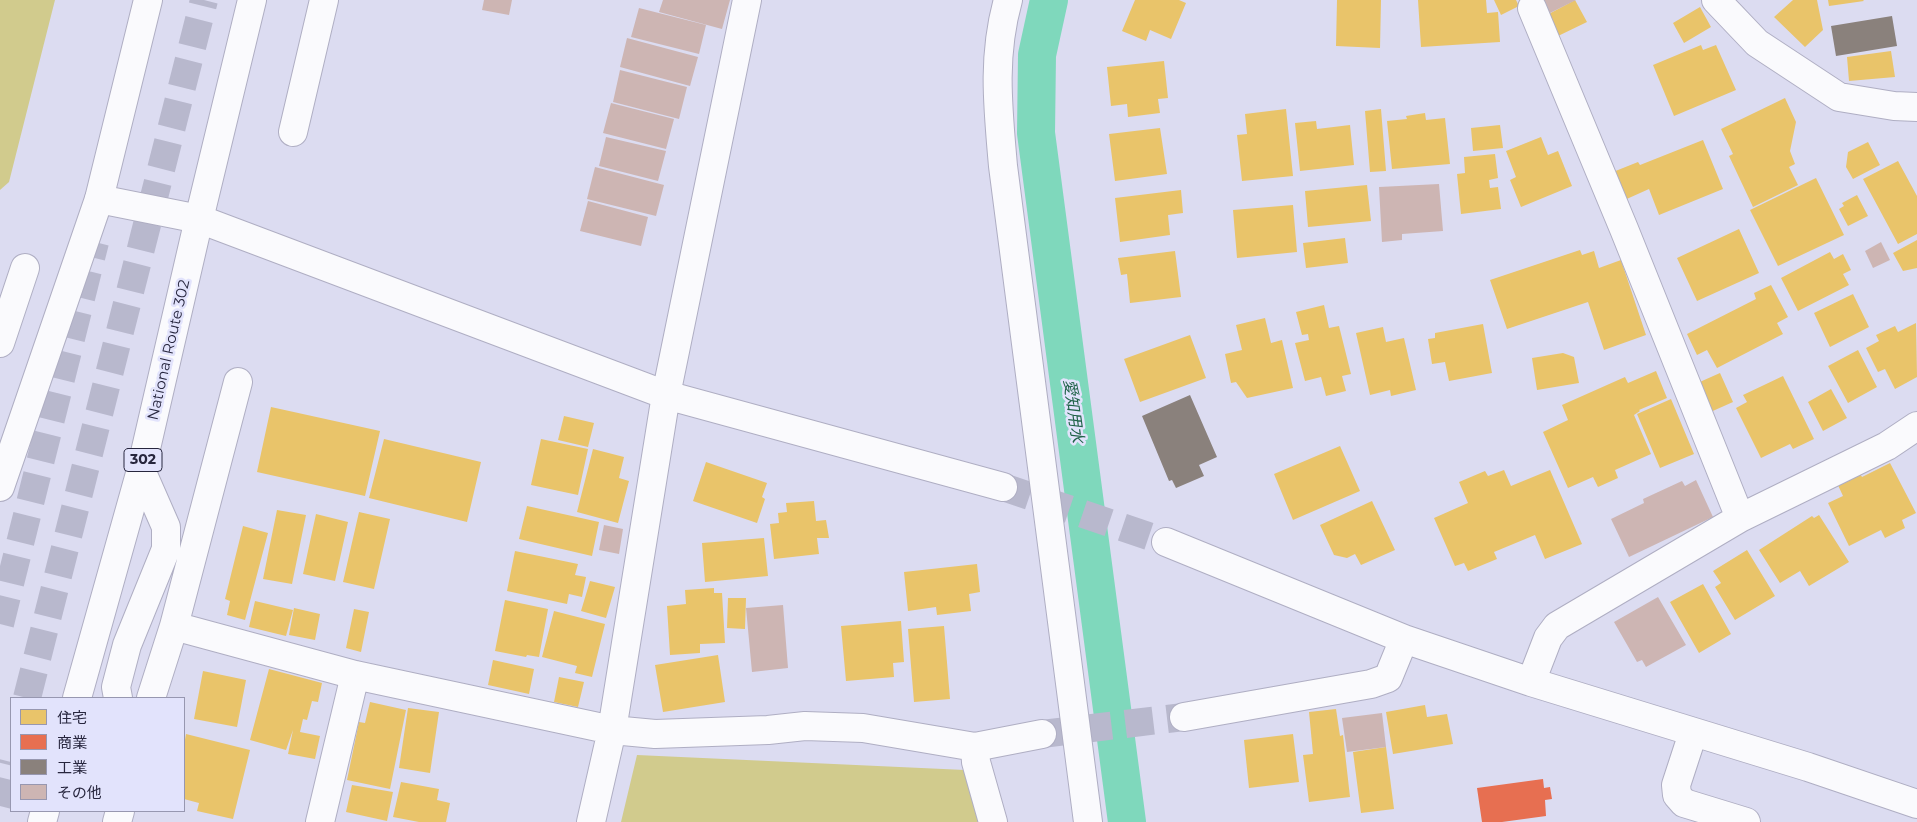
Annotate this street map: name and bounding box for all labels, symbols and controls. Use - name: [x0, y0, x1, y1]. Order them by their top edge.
- street label: National Route 302: [144, 278, 194, 422]
- water label: 愛知用水: [1059, 378, 1087, 444]
- road number: 302: [124, 448, 162, 472]
- legend: [10, 697, 185, 812]
- text: 住宅: [57, 708, 87, 727]
- text: 商業: [57, 733, 87, 752]
- text: 工業: [57, 758, 87, 777]
- text: その他: [57, 783, 102, 802]

